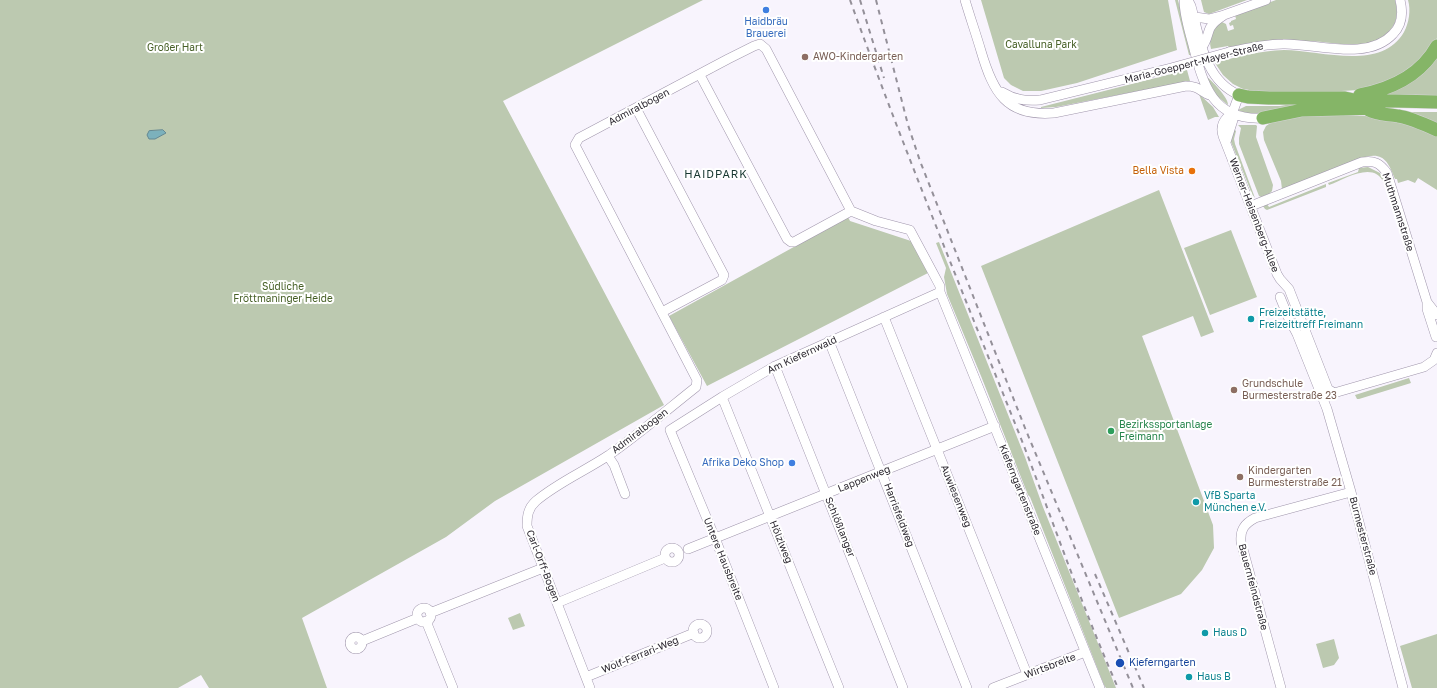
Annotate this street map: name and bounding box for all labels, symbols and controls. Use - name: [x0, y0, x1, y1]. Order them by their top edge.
- marker: Haidbräu Brauerei: [761, 5, 771, 15]
- place label: Haidbräu Brauerei: [744, 16, 788, 40]
- park label: Cavalluna Park: [1005, 39, 1077, 51]
- street label: Maria-Goeppert-Mayer-Straße: [1123, 40, 1265, 86]
- park label: Großer Hart: [147, 42, 203, 54]
- place label: AWO-Kindergarten: [813, 51, 903, 63]
- marker: AWO-Kindergarten: [800, 52, 810, 62]
- street label: Admiralbogen: [607, 86, 671, 128]
- street label: Werner-Heisenberg-Allee: [1227, 156, 1281, 274]
- place label: Bella Vista: [1133, 165, 1184, 177]
- marker: Bella Vista: [1187, 166, 1197, 176]
- district label: HAIDPARK: [684, 168, 748, 182]
- street label: Muthmannstraße: [1380, 171, 1416, 253]
- park label: Südliche Fröttmaninger Heide: [233, 281, 333, 304]
- place label: Freizeitstätte, Freizeittreff Freimann: [1259, 307, 1363, 330]
- marker: Freizeitstätte, Freizeittreff Freimann: [1246, 314, 1256, 324]
- street label: Am Kiefernwald: [765, 334, 839, 376]
- place label: Grundschule Burmesterstraße 23: [1242, 378, 1337, 402]
- marker: Grundschule Burmesterstraße 23: [1229, 385, 1239, 395]
- street label: Admiralbogen: [610, 406, 670, 456]
- place label: Bezirkssportanlage Freimann: [1119, 419, 1212, 442]
- marker: Bezirkssportanlage Freimann: [1106, 426, 1116, 436]
- street label: Kieferngartenstraße: [996, 443, 1044, 537]
- place label: Afrika Deko Shop: [702, 457, 784, 469]
- marker: Afrika Deko Shop: [787, 458, 797, 468]
- street label: Lappenweg: [836, 463, 892, 495]
- street label: Auwiesenweg: [938, 463, 974, 529]
- place label: Kindergarten Burmesterstraße 21: [1248, 465, 1342, 488]
- marker: Kindergarten Burmesterstraße 21: [1235, 472, 1245, 482]
- street label: Harrisfeldweg: [881, 481, 917, 549]
- place label: VfB Sparta München e.V.: [1204, 490, 1267, 514]
- street label: Schlößlanger: [822, 495, 858, 559]
- street label: Burmesterstraße: [1347, 495, 1379, 577]
- marker: VfB Sparta München e.V.: [1191, 497, 1201, 507]
- street label: Untere Hausbreite: [701, 516, 745, 602]
- street label: Hölzlweg: [767, 519, 795, 565]
- street label: Carl-Orff-Bogen: [524, 528, 562, 604]
- street label: Bauernfeindstraße: [1236, 542, 1270, 632]
- place label: Haus D: [1213, 627, 1247, 639]
- marker: Haus D: [1200, 628, 1210, 638]
- street label: Wolf-Ferrari-Weg: [600, 634, 680, 676]
- street label: Wirtsbreite: [1023, 651, 1077, 681]
- marker: Kieferngarten: [1114, 657, 1126, 669]
- place label: Kieferngarten: [1129, 657, 1196, 669]
- place label: Haus B: [1197, 671, 1231, 683]
- marker: Haus B: [1184, 672, 1194, 682]

